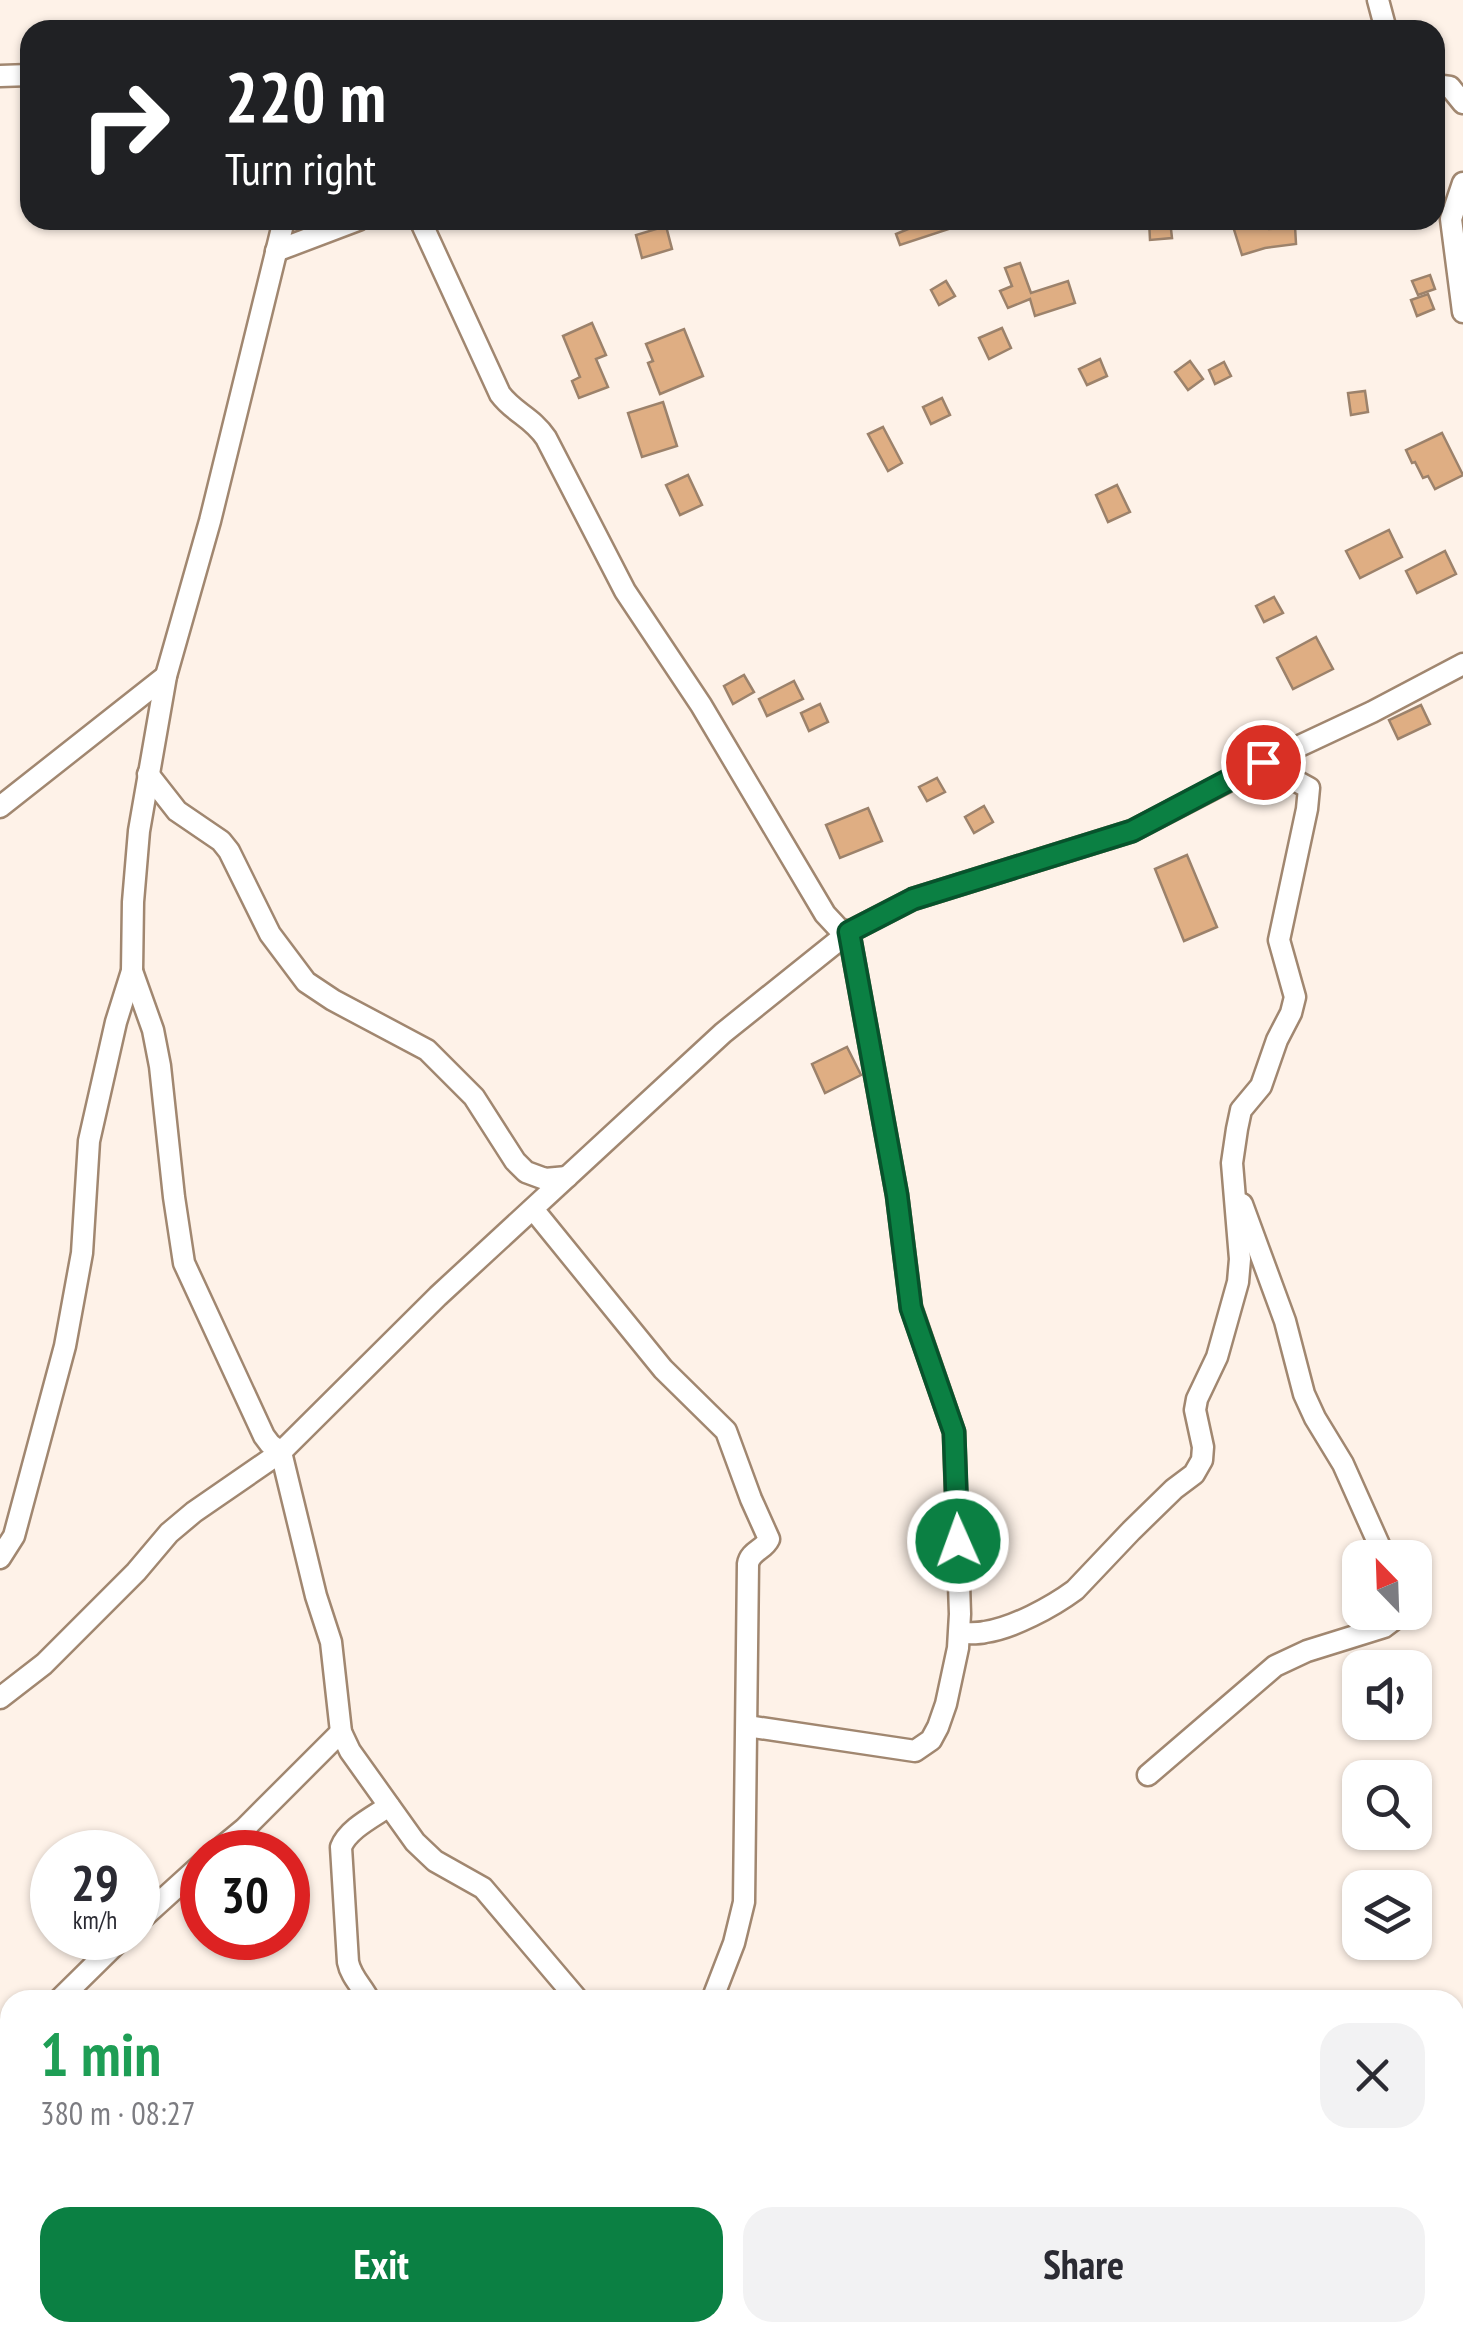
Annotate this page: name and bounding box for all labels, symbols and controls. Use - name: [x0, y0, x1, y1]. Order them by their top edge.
- text: 220 m: [225, 51, 386, 141]
- icon: right: [60, 60, 190, 190]
- text: Turn right: [225, 139, 376, 197]
- pin: [1221, 720, 1306, 805]
- icon: arrive: [1236, 735, 1291, 790]
- position arrow: [906, 1489, 1010, 1593]
- north arrow: [1342, 1540, 1432, 1630]
- map controls: [1342, 1540, 1432, 1960]
- button: sound: [1342, 1650, 1432, 1740]
- button: search: [1342, 1760, 1432, 1850]
- speed limit sign: 30: [180, 1830, 310, 1960]
- text: 29: [71, 1850, 119, 1915]
- button: layers: [1342, 1870, 1432, 1960]
- text: km/h: [73, 1904, 117, 1936]
- text: 1 min: [40, 2015, 161, 2093]
- button: close: [1320, 2023, 1425, 2128]
- text: 380 m · 08:27: [40, 2092, 195, 2134]
- button: Exit: [40, 2207, 723, 2322]
- button: Share: [743, 2207, 1425, 2322]

